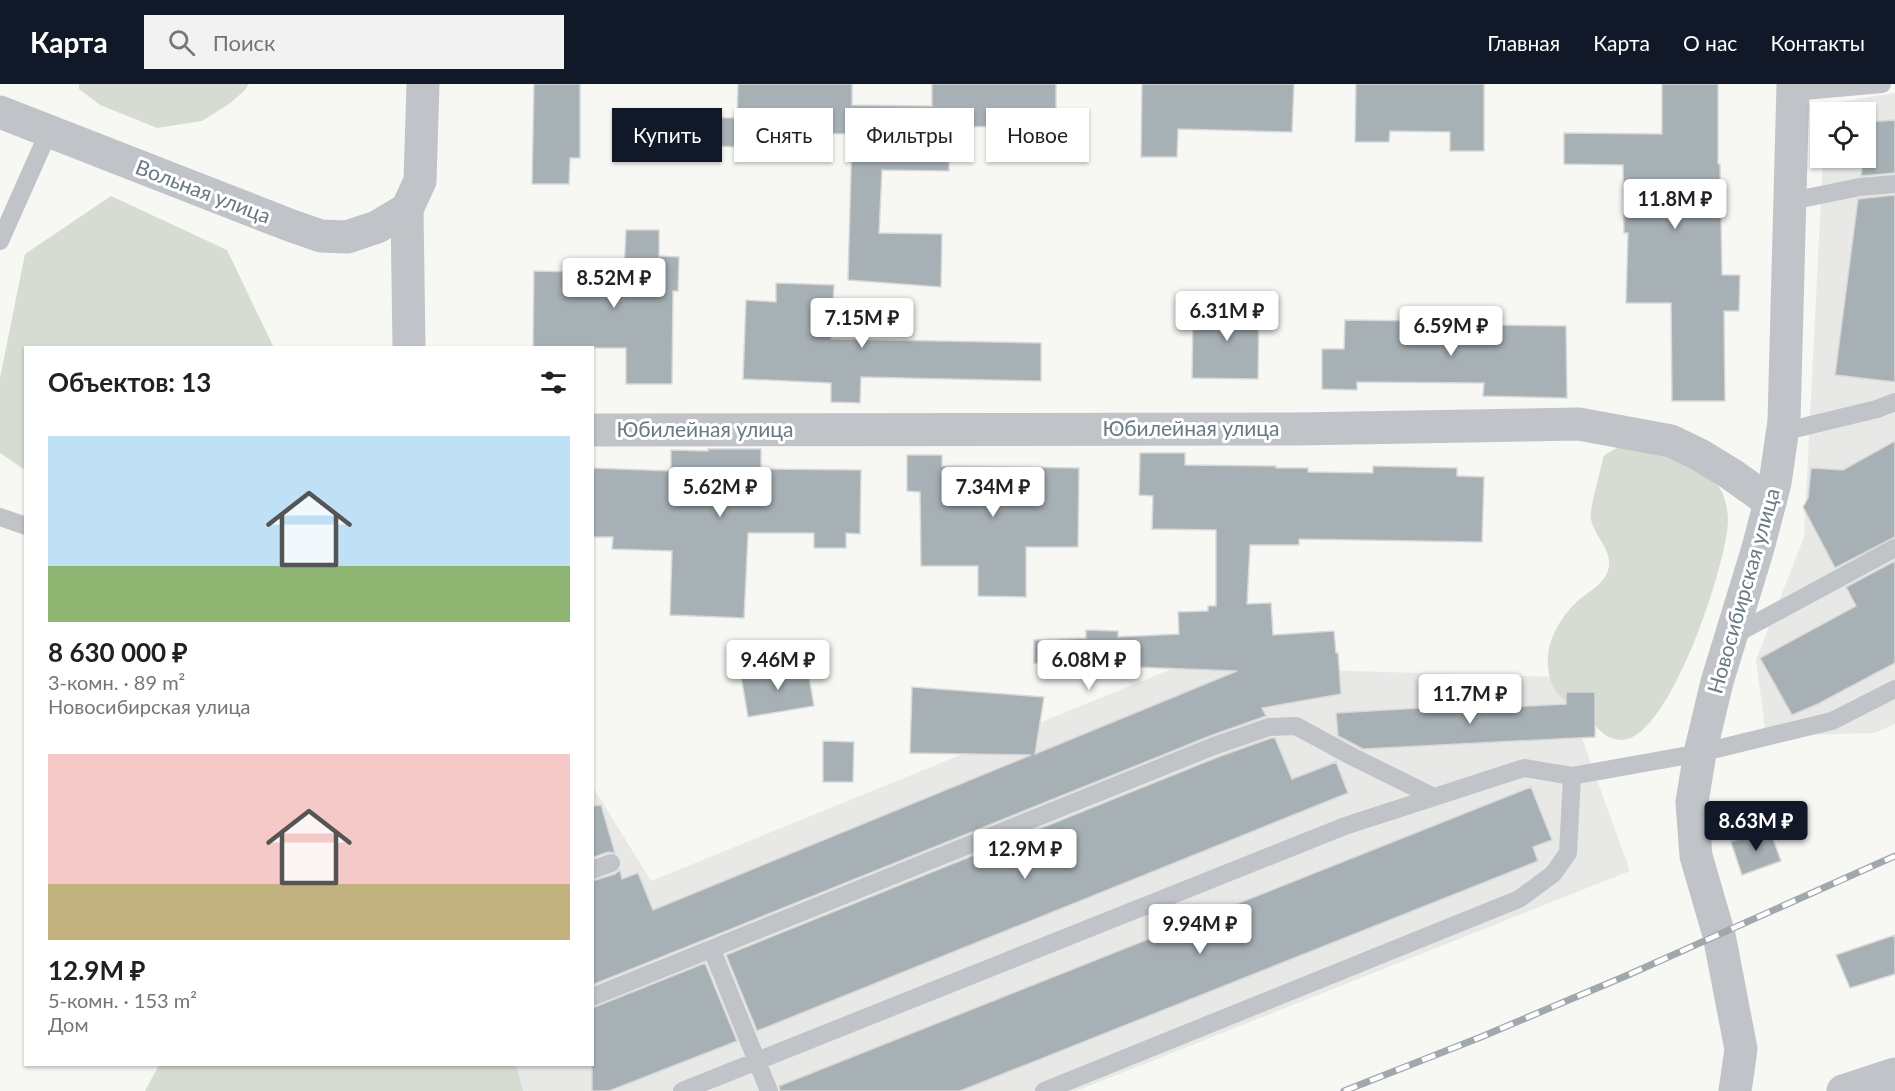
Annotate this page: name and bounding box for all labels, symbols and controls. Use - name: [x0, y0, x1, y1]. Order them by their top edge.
- search box: [144, 15, 564, 69]
- text: Карта: [30, 25, 108, 59]
- icon: search: [165, 26, 198, 59]
- text: Поиск: [213, 29, 276, 56]
- text: Главная: [1487, 30, 1560, 55]
- text: Карта: [1593, 30, 1650, 55]
- text: О нас: [1683, 30, 1737, 55]
- text: Контакты: [1770, 30, 1865, 55]
- map controls: [1810, 102, 1876, 168]
- button: locate: [1810, 102, 1876, 168]
- chip: Купить: [612, 108, 722, 162]
- chip: Снять: [734, 108, 833, 162]
- chip: Фильтры: [845, 108, 974, 162]
- chip: Новое: [986, 108, 1089, 162]
- street label: Вольная улица: [132, 153, 275, 228]
- pin: 11.8M ₽: [1620, 179, 1730, 230]
- text: 11.8M ₽: [1638, 186, 1712, 210]
- pin: 8.52M ₽: [559, 258, 669, 309]
- text: 8.52M ₽: [577, 265, 651, 289]
- pin: 6.31M ₽: [1172, 291, 1282, 342]
- pin: 7.15M ₽: [807, 298, 917, 349]
- text: 6.31M ₽: [1190, 298, 1264, 322]
- text: 7.15M ₽: [825, 305, 899, 329]
- pin: 6.59M ₽: [1396, 306, 1506, 357]
- text: 6.59M ₽: [1414, 313, 1488, 337]
- text: Объектов: 13: [48, 366, 211, 398]
- icon: filters: [537, 366, 570, 399]
- street label: Юбилейная улица: [1102, 415, 1280, 440]
- street label: Юбилейная улица: [616, 416, 794, 441]
- pin: 5.62M ₽: [665, 467, 775, 518]
- pin: 7.34M ₽: [938, 467, 1048, 518]
- text: 5.62M ₽: [683, 474, 757, 498]
- text: 7.34M ₽: [956, 474, 1030, 498]
- icon: home: [255, 475, 363, 583]
- street label: Новосибирская улица: [1701, 485, 1784, 696]
- text: 8 630 000 ₽: [48, 636, 188, 668]
- pin: 9.46M ₽: [723, 640, 833, 691]
- pin: 6.08M ₽: [1034, 640, 1144, 691]
- text: 9.46M ₽: [741, 647, 815, 671]
- text: 6.08M ₽: [1052, 647, 1126, 671]
- text: 3-комн. · 89 m²: [48, 670, 185, 694]
- pin: 11.7M ₽: [1415, 674, 1525, 725]
- text: 11.7M ₽: [1433, 681, 1507, 705]
- text: Новосибирская улица: [48, 694, 251, 718]
- icon: home: [255, 793, 363, 901]
- pin: 8.63M ₽: [1701, 801, 1811, 852]
- text: 8.63M ₽: [1719, 808, 1793, 832]
- pin: 12.9M ₽: [970, 829, 1080, 880]
- text: 12.9M ₽: [988, 836, 1062, 860]
- pin: 9.94M ₽: [1145, 904, 1255, 955]
- text: 9.94M ₽: [1163, 911, 1237, 935]
- text: 12.9M ₽: [48, 954, 145, 986]
- text: 5-комн. · 153 m²: [48, 988, 197, 1012]
- text: Дом: [48, 1012, 89, 1036]

